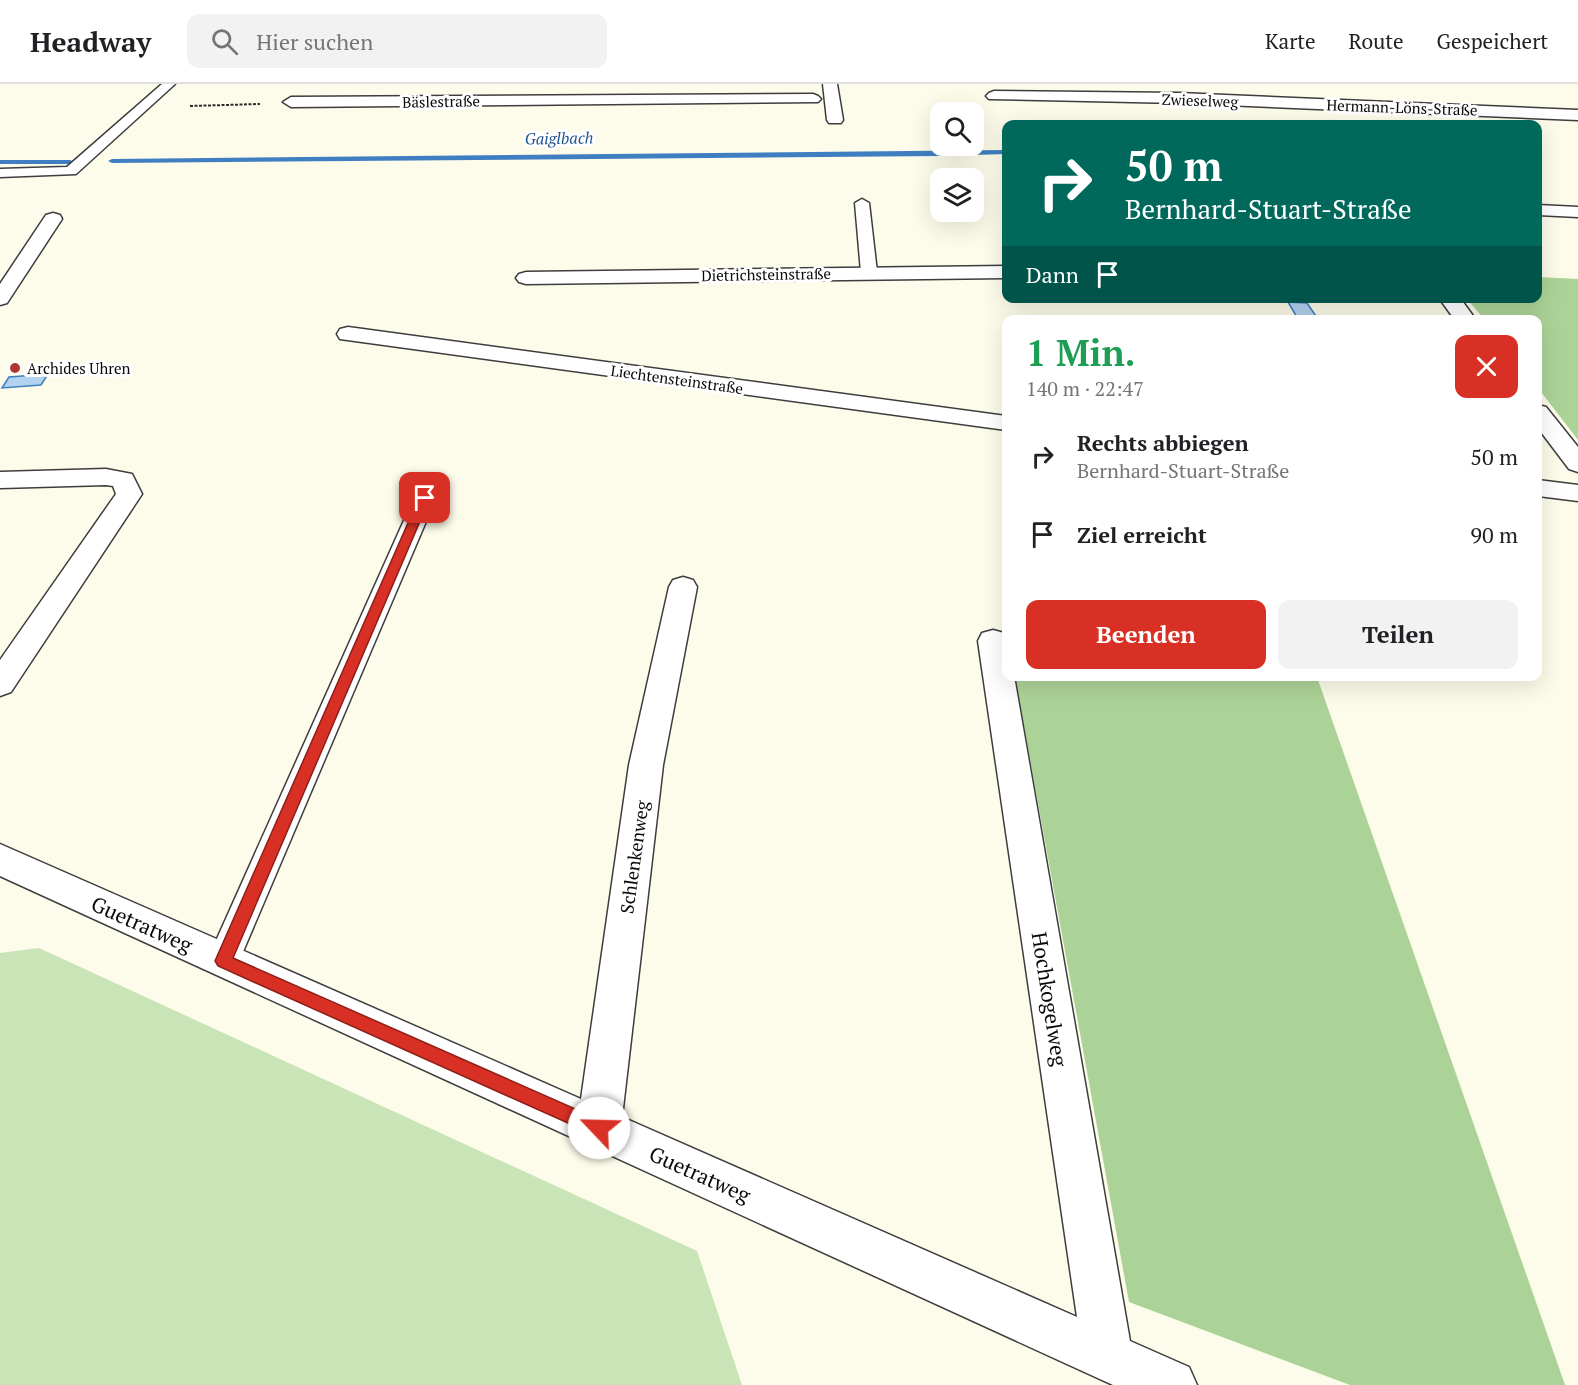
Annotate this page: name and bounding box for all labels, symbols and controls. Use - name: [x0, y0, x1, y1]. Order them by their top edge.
- search box: [187, 14, 607, 68]
- text: Headway: [30, 23, 151, 60]
- icon: search: [208, 25, 241, 58]
- text: Hier suchen: [256, 27, 373, 56]
- text: Karte: [1265, 27, 1316, 55]
- text: Route: [1349, 27, 1404, 55]
- text: Gespeichert: [1437, 27, 1548, 55]
- street label: Zwieselweg: [1161, 89, 1240, 111]
- street label: Bäslestraße: [402, 90, 480, 112]
- street label: Hermann-Löns-Straße: [1326, 94, 1478, 120]
- map controls: [930, 102, 984, 222]
- button: search: [930, 102, 984, 156]
- water label: Gaiglbach: [525, 126, 593, 150]
- text: 50 m: [1125, 137, 1223, 193]
- icon: right: [1026, 144, 1104, 222]
- button: layers: [930, 168, 984, 222]
- text: Bernhard-Stuart-Straße: [1125, 191, 1412, 227]
- icon: arrive: [1091, 258, 1124, 291]
- text: Dann: [1026, 260, 1079, 289]
- street label: Dietrichsteinstraße: [701, 263, 831, 285]
- text: 1 Min.: [1026, 329, 1135, 376]
- button: close: [1455, 335, 1518, 398]
- place label: Archides Uhren: [27, 358, 131, 378]
- street label: Liechtensteinstraße: [609, 360, 745, 398]
- marker: Archides Uhren: [8, 361, 22, 375]
- text: 140 m · 22:47: [1026, 375, 1144, 402]
- text: Rechts abbiegen: [1077, 428, 1249, 457]
- icon: right: [1026, 440, 1059, 473]
- text: 50 m: [1470, 442, 1518, 471]
- text: Bernhard-Stuart-Straße: [1077, 457, 1289, 484]
- pin: [399, 472, 450, 523]
- icon: arrive: [408, 481, 441, 514]
- icon: arrive: [1026, 518, 1059, 551]
- text: Ziel erreicht: [1077, 520, 1207, 549]
- text: 90 m: [1470, 520, 1518, 549]
- button: Beenden: [1026, 600, 1266, 669]
- button: Teilen: [1278, 600, 1518, 669]
- street label: Schlenkenweg: [614, 798, 654, 915]
- street label: Guetratweg: [87, 889, 198, 959]
- street label: Hochkogelweg: [1026, 930, 1075, 1069]
- position arrow: [567, 1096, 631, 1160]
- street label: Guetratweg: [645, 1139, 756, 1209]

